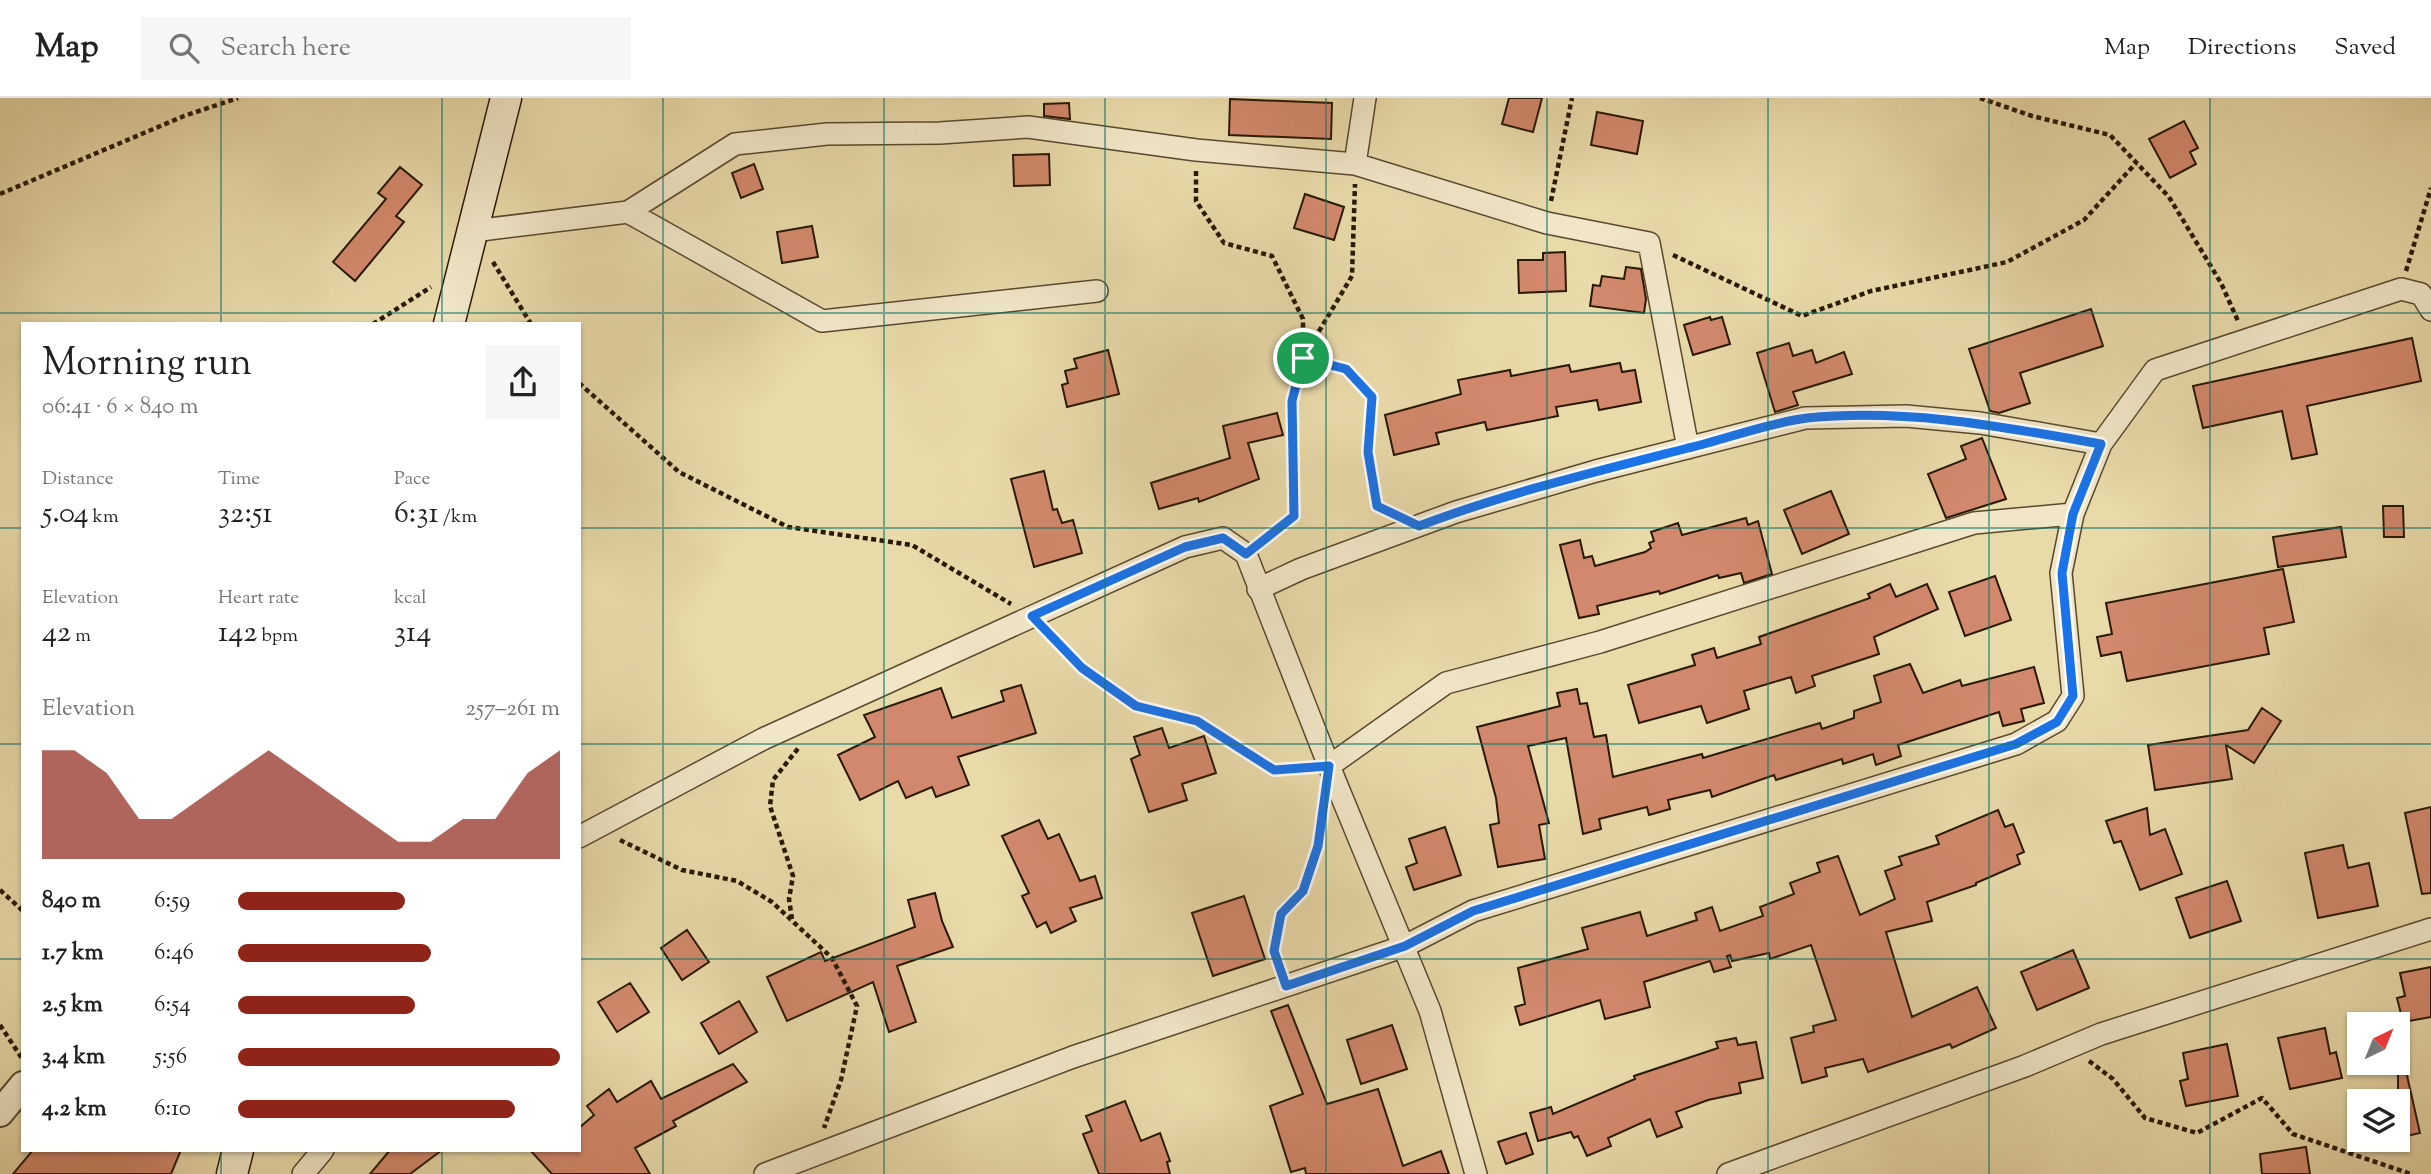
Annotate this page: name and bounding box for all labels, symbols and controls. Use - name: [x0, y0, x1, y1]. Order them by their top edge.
- search box: [141, 17, 631, 80]
- text: Map: [35, 24, 99, 72]
- icon: search: [165, 29, 203, 67]
- text: Search here: [221, 30, 351, 67]
- text: Map: [2104, 31, 2150, 65]
- text: Directions: [2188, 31, 2296, 65]
- text: Saved: [2334, 31, 2396, 65]
- pin: [1273, 328, 1333, 388]
- text: Morning run: [42, 338, 252, 392]
- icon: arrive: [1284, 339, 1322, 377]
- button: share: [486, 345, 560, 419]
- text: 06:41 · 6 × 840 m: [42, 391, 198, 424]
- text: Distance: [42, 466, 114, 493]
- text: Time: [218, 466, 260, 493]
- text: Pace: [394, 466, 430, 493]
- text: 5.04: [42, 493, 89, 536]
- text: 32:51: [218, 493, 272, 536]
- text: 6:31: [394, 493, 439, 536]
- text: km: [89, 504, 119, 531]
- text: /km: [439, 504, 477, 531]
- text: Elevation: [42, 585, 119, 612]
- text: Heart rate: [218, 585, 299, 612]
- text: kcal: [394, 585, 427, 612]
- text: 42: [42, 612, 71, 655]
- text: 142: [218, 612, 257, 655]
- text: 314: [394, 612, 431, 655]
- text: m: [71, 623, 91, 650]
- text: bpm: [257, 623, 298, 650]
- text: Elevation: [42, 693, 135, 726]
- text: 257–261 m: [465, 693, 560, 726]
- text: 840 m: [42, 885, 101, 918]
- text: 6:59: [154, 885, 190, 918]
- text: 1.7 km: [42, 937, 104, 970]
- text: 6:46: [154, 937, 194, 970]
- text: 2.5 km: [42, 989, 103, 1022]
- text: 6:54: [154, 989, 191, 1022]
- north arrow: [2347, 1012, 2410, 1074]
- map controls: [2347, 1012, 2410, 1152]
- text: 3.4 km: [42, 1041, 105, 1074]
- text: 5:56: [154, 1041, 187, 1074]
- button: layers: [2347, 1089, 2410, 1152]
- text: 4.2 km: [42, 1093, 107, 1126]
- text: 6:10: [154, 1093, 191, 1126]

